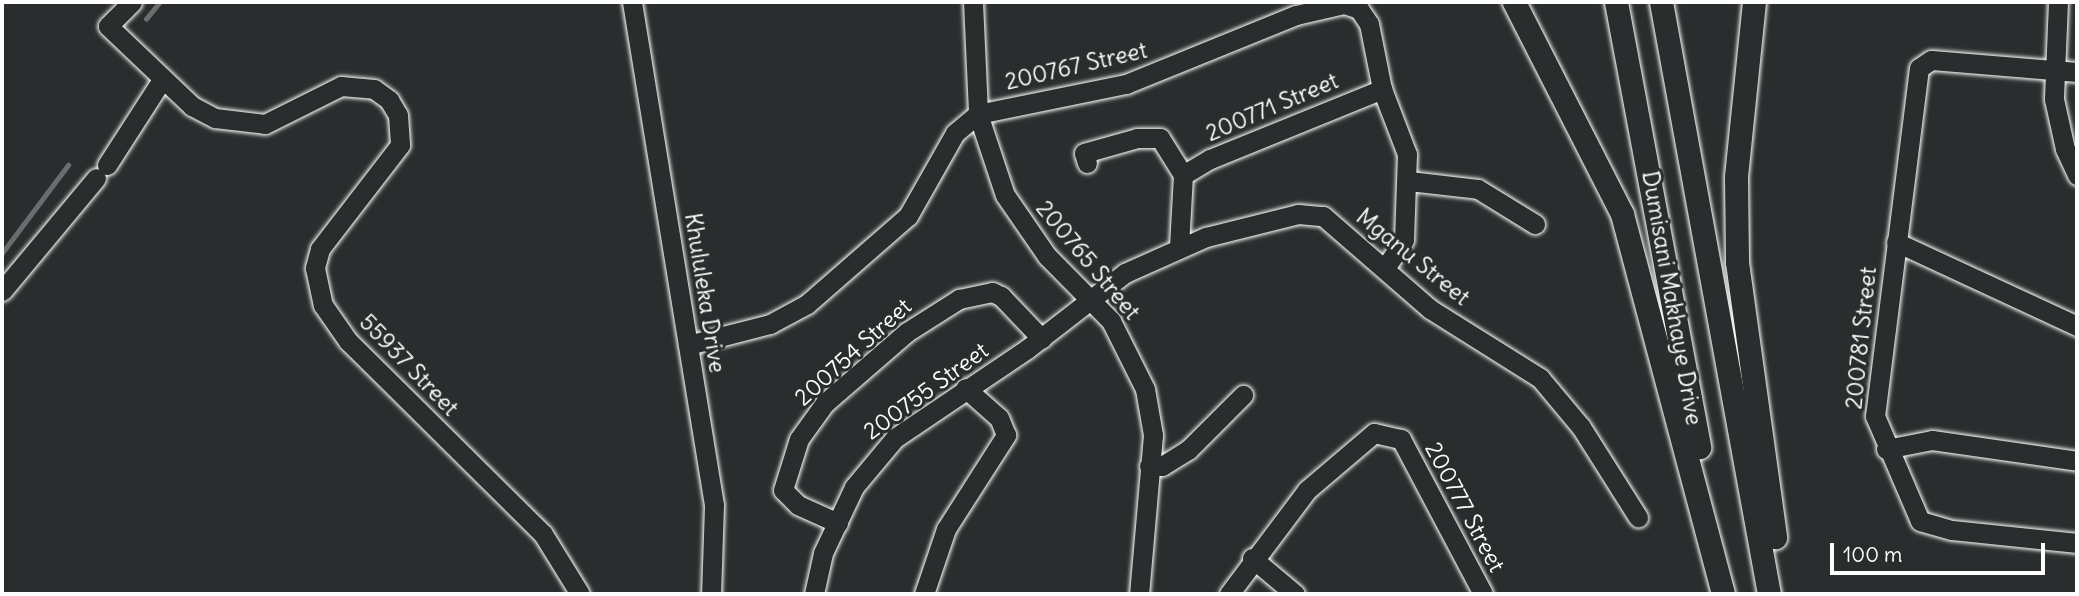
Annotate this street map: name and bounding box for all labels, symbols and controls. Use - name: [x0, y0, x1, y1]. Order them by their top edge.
- street label: 200767 Street: [1002, 36, 1150, 96]
- street label: 200771 Street: [1202, 67, 1342, 147]
- street label: Dumisani Makhaye Drive: [1636, 169, 1708, 427]
- street label: 200765 Street: [1030, 195, 1146, 325]
- street label: Mganu Street: [1351, 203, 1475, 311]
- street label: Khululeka Drive: [679, 211, 731, 375]
- street label: 200781 Street: [1840, 265, 1882, 411]
- street label: 200754 Street: [789, 292, 917, 412]
- street label: 55937 Street: [354, 308, 464, 422]
- street label: 200755 Street: [858, 337, 994, 445]
- street label: 200777 Street: [1419, 437, 1511, 577]
- scale bar: [1834, 530, 2049, 574]
- text: 100 m: [1843, 541, 1902, 568]

